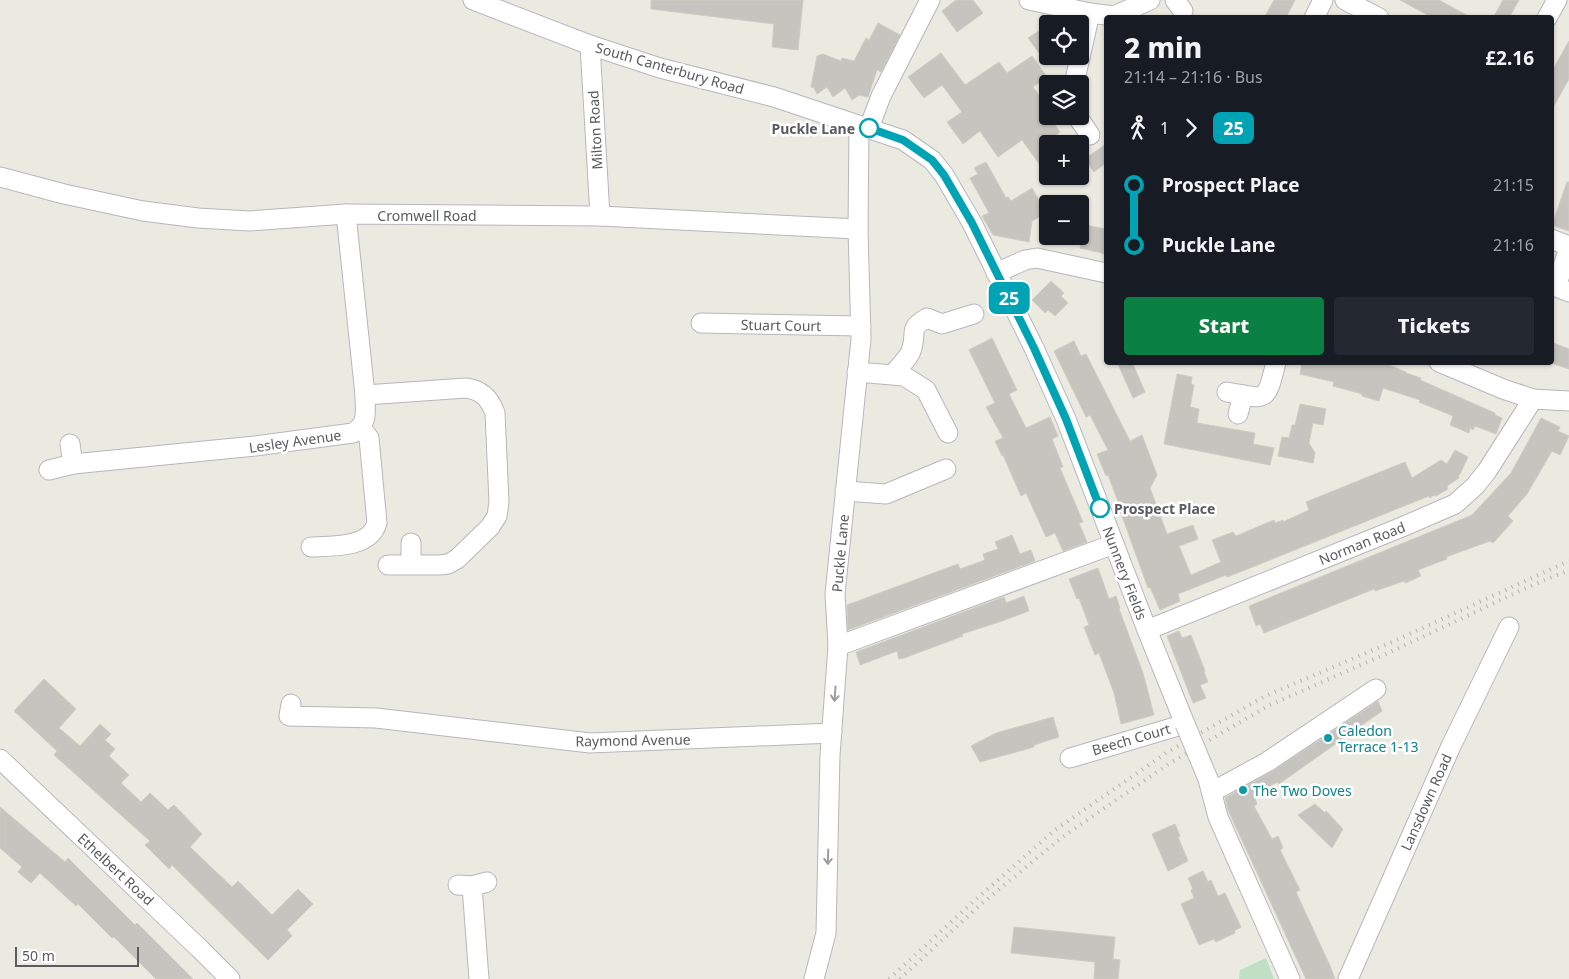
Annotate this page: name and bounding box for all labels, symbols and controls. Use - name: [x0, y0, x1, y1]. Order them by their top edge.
- map controls: [1039, 15, 1089, 245]
- button: locate: [1039, 15, 1089, 65]
- text: 2 min: [1124, 28, 1202, 66]
- street label: South Canterbury Road: [593, 38, 747, 98]
- text: £2.16: [1485, 45, 1534, 71]
- text: 21:14 – 21:16 · Bus: [1124, 66, 1263, 88]
- button: layers: [1039, 75, 1089, 125]
- street label: Milton Road: [583, 90, 607, 170]
- icon: walk: [1124, 114, 1152, 142]
- icon: forward: [1177, 114, 1205, 142]
- text: 25: [1223, 116, 1244, 140]
- text: 1: [1160, 117, 1169, 139]
- marker: Puckle Lane: [859, 118, 879, 138]
- place label: Puckle Lane: [771, 119, 855, 138]
- button: +: [1039, 135, 1089, 185]
- text: Prospect Place: [1162, 172, 1300, 198]
- text: 21:15: [1493, 174, 1534, 196]
- button: −: [1039, 195, 1089, 245]
- street label: Cromwell Road: [377, 206, 477, 225]
- text: Puckle Lane: [1162, 232, 1275, 258]
- text: 21:16: [1493, 234, 1534, 256]
- line badge: 25: [986, 282, 1032, 314]
- text: 25: [999, 286, 1019, 310]
- button: Start: [1124, 297, 1324, 355]
- button: Tickets: [1334, 297, 1534, 355]
- street label: Stuart Court: [741, 315, 821, 335]
- street label: Lesley Avenue: [248, 425, 343, 457]
- marker: Prospect Place: [1090, 498, 1110, 518]
- place label: Prospect Place: [1114, 499, 1215, 518]
- street label: Puckle Lane: [827, 513, 853, 593]
- street label: Norman Road: [1316, 517, 1408, 569]
- street label: Nunnery Fields: [1098, 523, 1152, 623]
- one-way arrow: [830, 686, 839, 702]
- street label: Beech Court: [1090, 719, 1172, 759]
- place label: Caledon Terrace 1-13: [1338, 721, 1419, 756]
- street label: Raymond Avenue: [575, 729, 691, 751]
- marker: Caledon Terrace 1-13: [1322, 732, 1334, 744]
- street label: Lansdown Road: [1396, 750, 1456, 854]
- place label: The Two Doves: [1253, 781, 1352, 800]
- marker: The Two Doves: [1237, 784, 1249, 796]
- street label: Ethelbert Road: [74, 829, 158, 909]
- one-way arrow: [823, 848, 833, 864]
- scale bar: [15, 944, 139, 967]
- text: 50 m: [22, 946, 55, 965]

